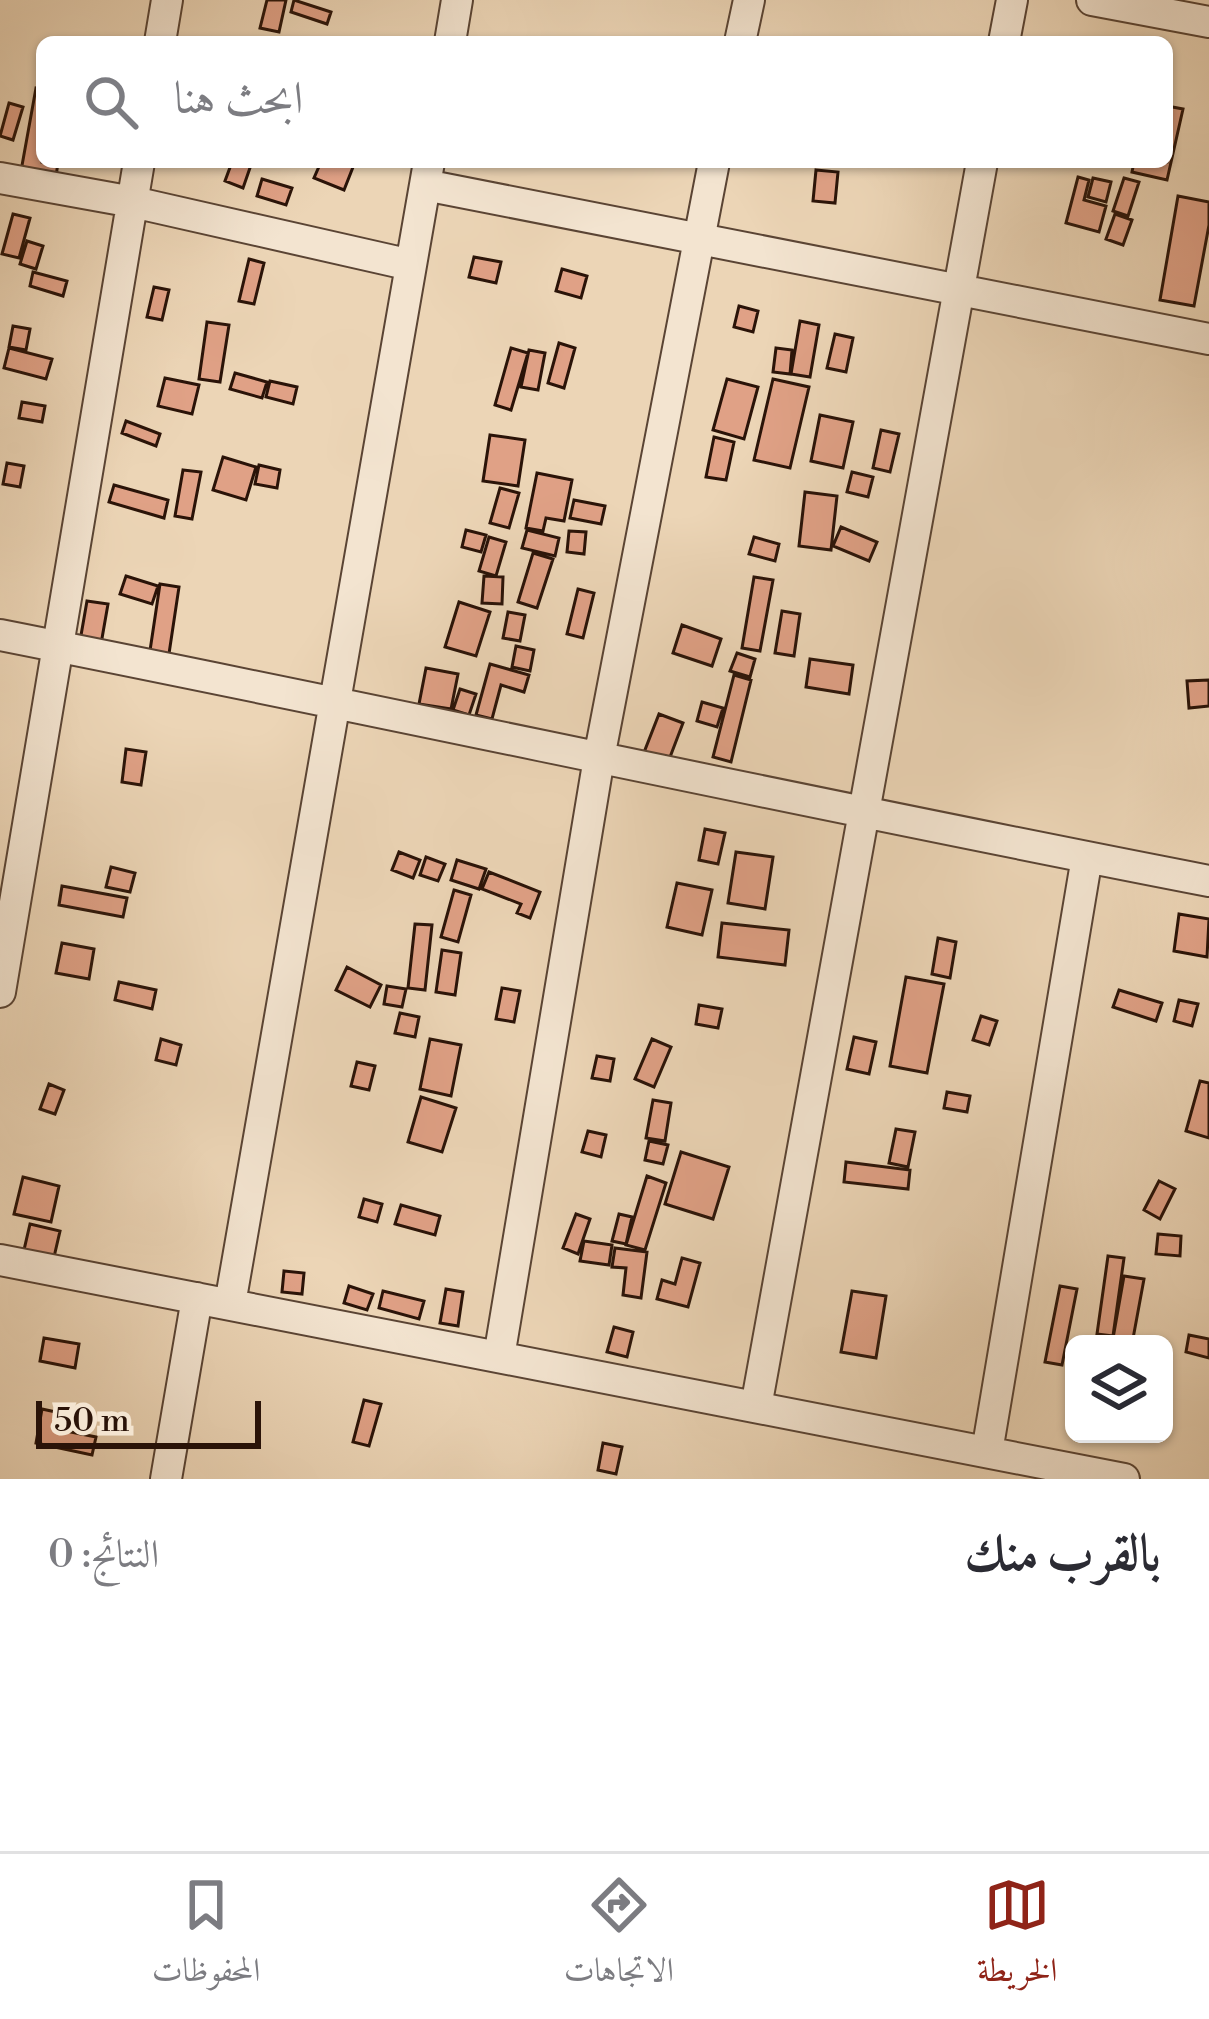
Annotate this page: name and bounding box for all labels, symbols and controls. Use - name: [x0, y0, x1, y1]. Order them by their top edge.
- search box: [36, 36, 1173, 168]
- icon: search: [78, 69, 144, 135]
- text: ابحث هنا: [174, 71, 303, 128]
- map controls: [1065, 1335, 1173, 1443]
- button: layers: [1065, 1335, 1173, 1443]
- scale bar: [36, 1395, 261, 1448]
- text: 50 m: [54, 1401, 130, 1442]
- text: بالقرب منك: [964, 1523, 1161, 1587]
- text: النتائج: 0: [48, 1531, 159, 1580]
- tab: المحفوظات: [152, 1872, 260, 2002]
- tab: الاتجاهات: [564, 1872, 674, 2002]
- tab: الخريطة: [977, 1872, 1057, 2002]

